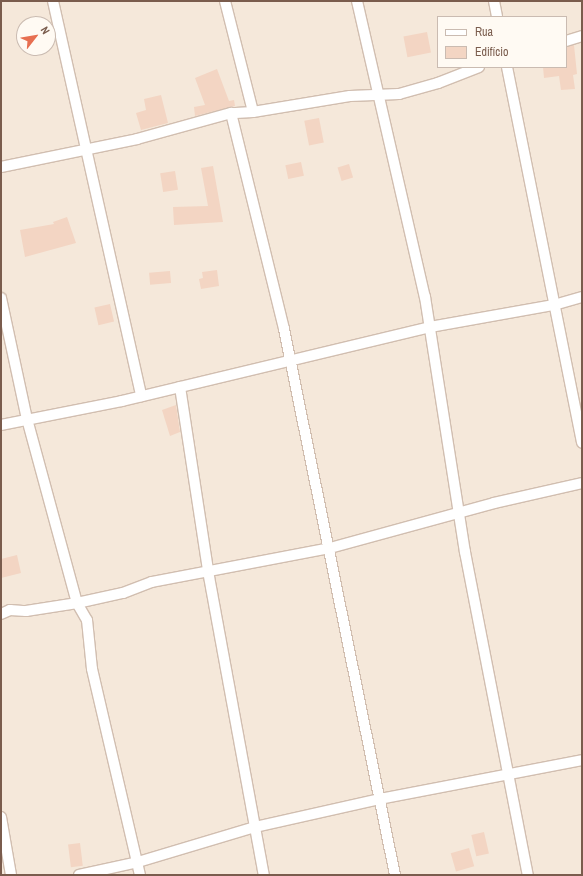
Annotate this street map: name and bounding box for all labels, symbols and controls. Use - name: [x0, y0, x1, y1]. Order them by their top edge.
- north arrow: [16, 16, 56, 56]
- legend: [437, 16, 567, 68]
- text: N: [38, 24, 53, 37]
- text: Rua: [475, 24, 493, 40]
- text: Edifício: [475, 44, 508, 60]

